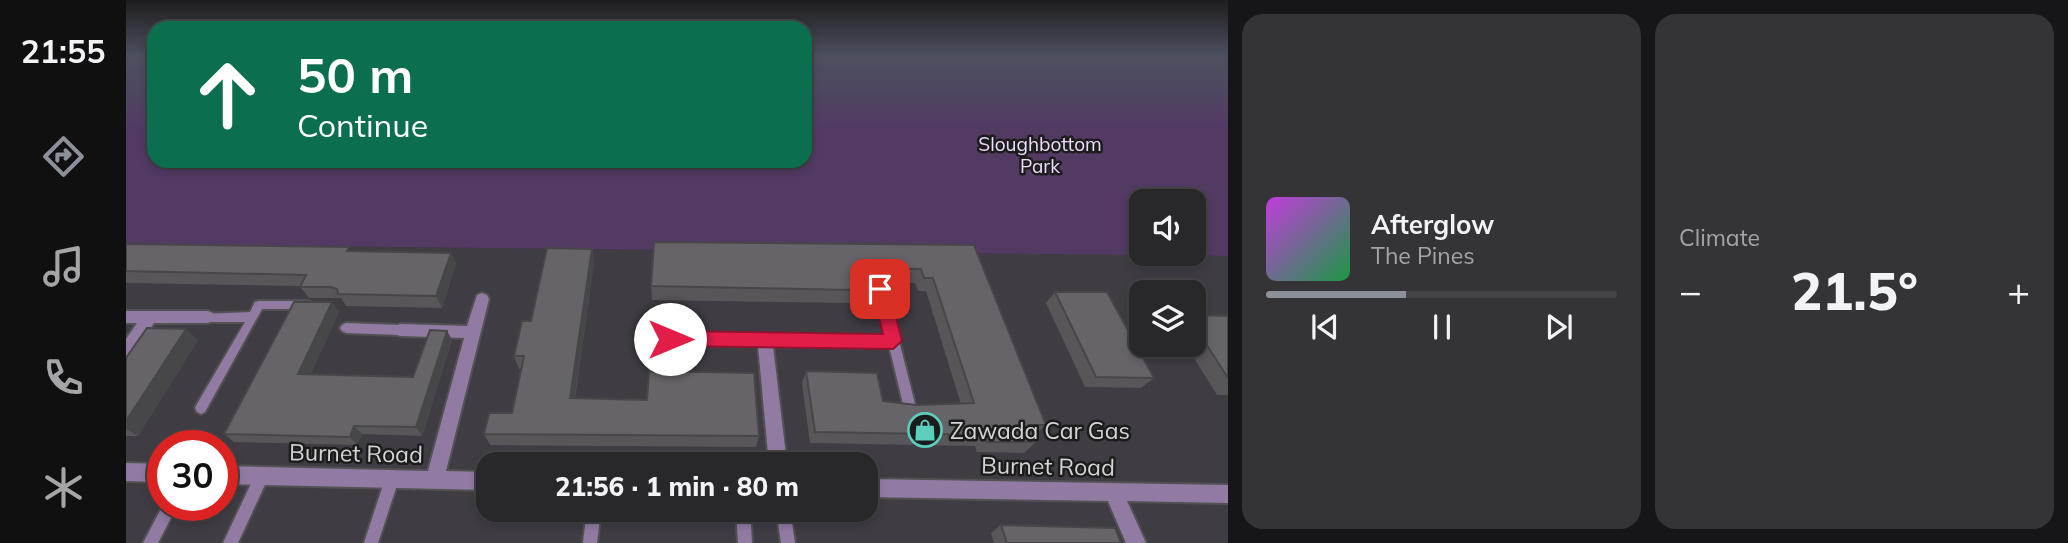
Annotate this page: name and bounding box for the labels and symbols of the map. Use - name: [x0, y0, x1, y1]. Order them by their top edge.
- park label: Sloughbottom Park: [978, 132, 1102, 178]
- pin: [850, 259, 910, 319]
- position arrow: [633, 302, 707, 376]
- shop icon: Zawada Car Gas: [906, 411, 944, 449]
- place label: Zawada Car Gas: [950, 416, 1130, 445]
- speed limit sign: 30: [147, 430, 238, 521]
- street label: Burnet Road: [289, 437, 423, 469]
- street label: Burnet Road: [981, 450, 1115, 482]

